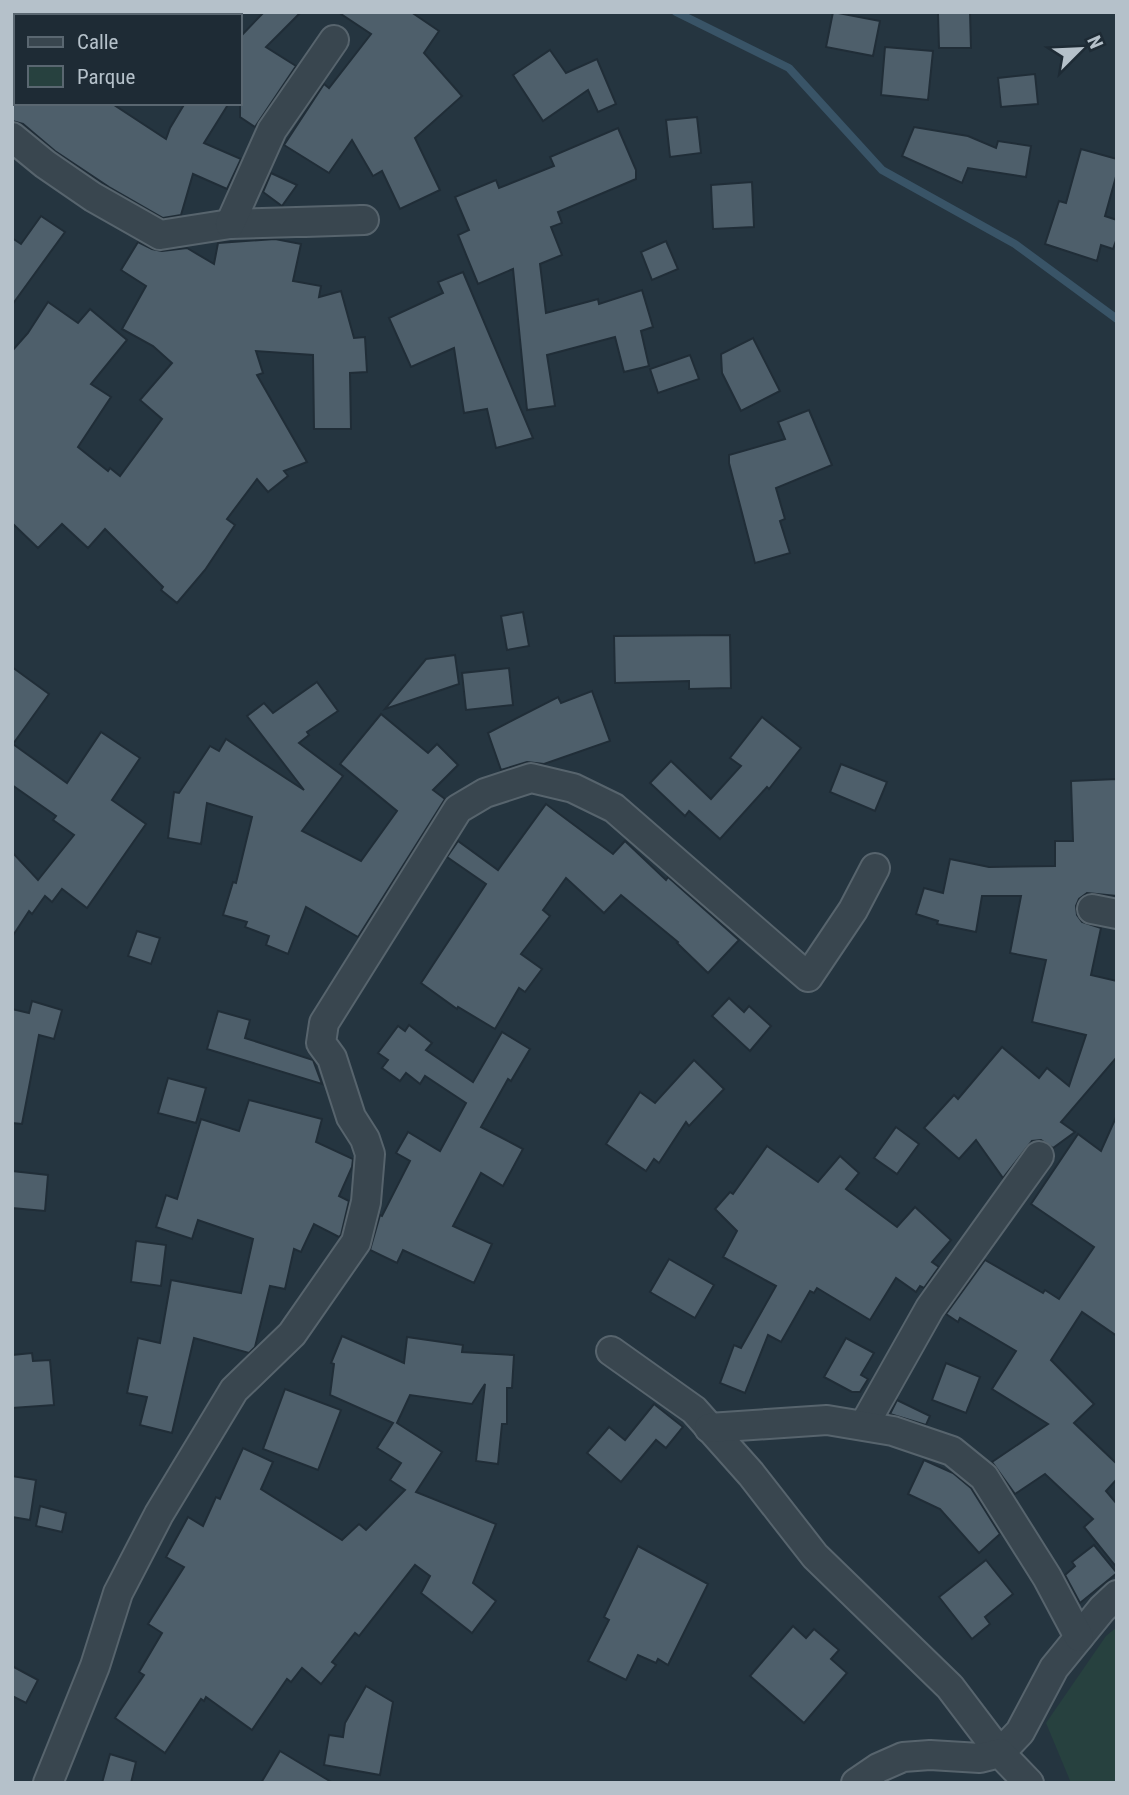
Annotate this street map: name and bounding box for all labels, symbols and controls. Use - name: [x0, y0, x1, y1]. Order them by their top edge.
- legend: [14, 14, 242, 105]
- north arrow: [1045, 14, 1115, 84]
- text: Calle: [77, 30, 119, 54]
- text: N: [1082, 32, 1108, 52]
- text: Parque: [77, 65, 135, 89]

